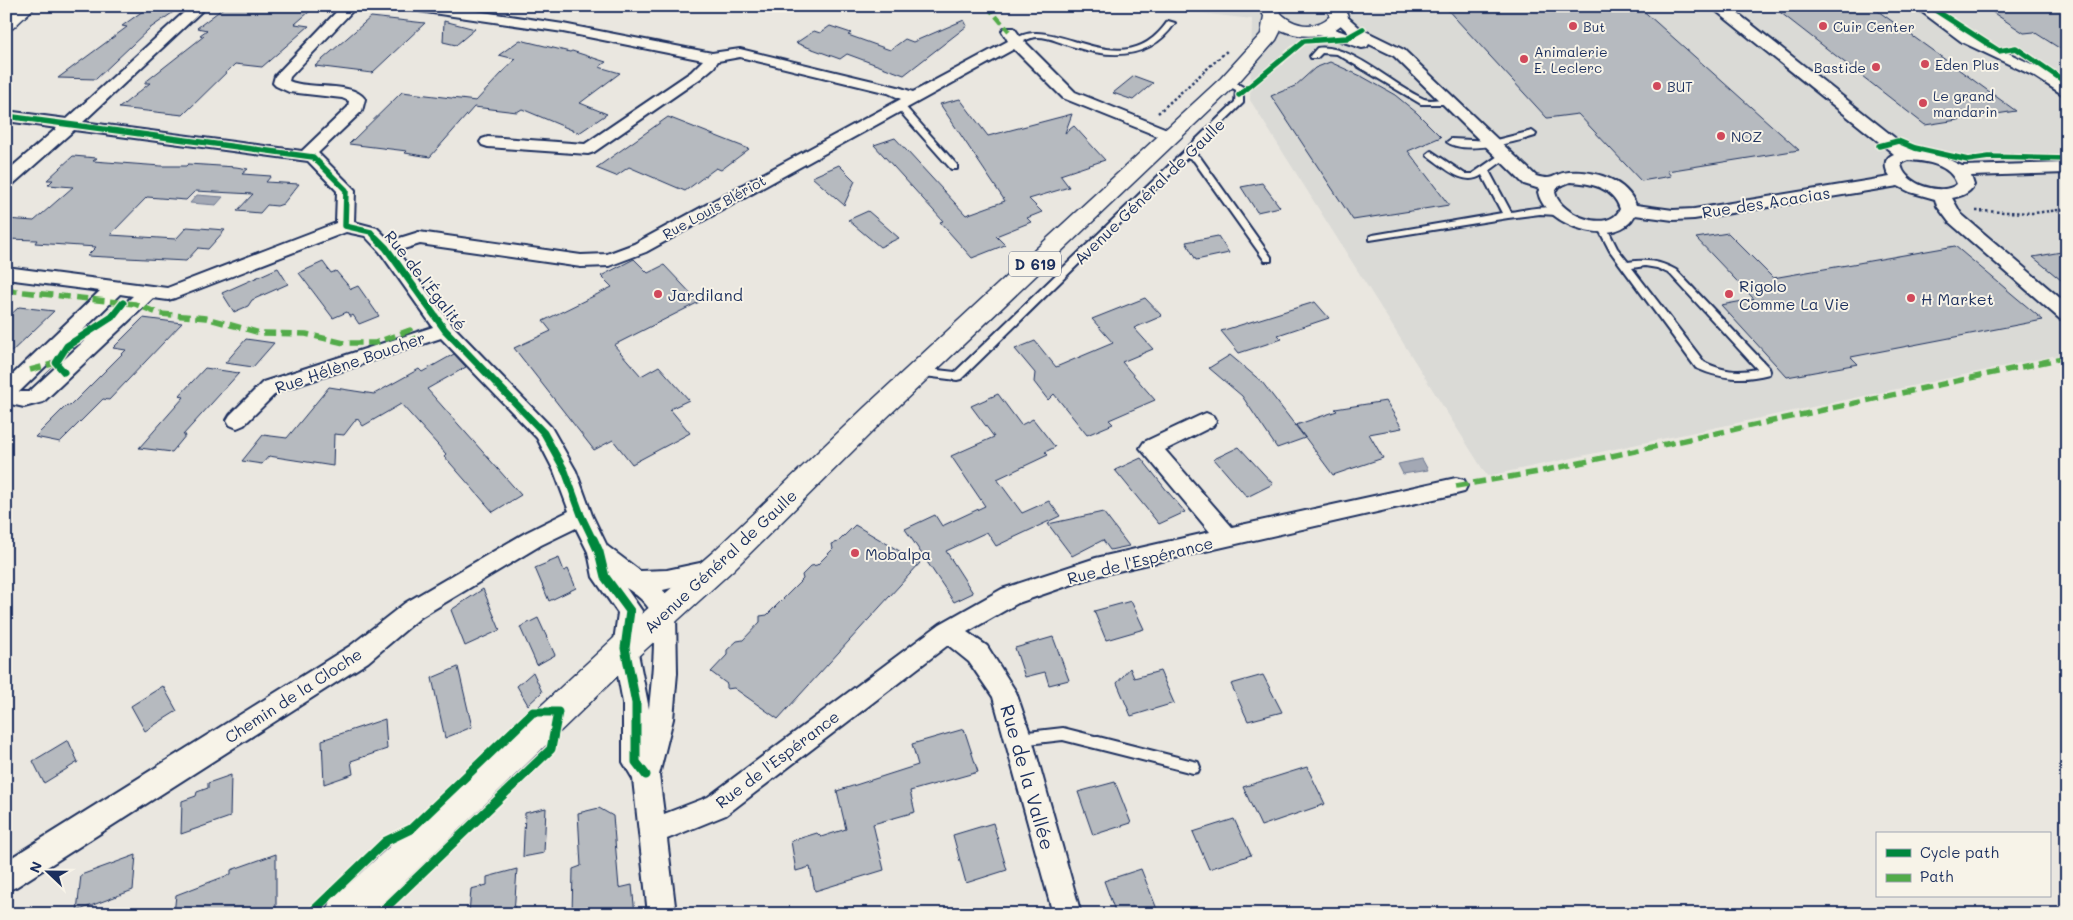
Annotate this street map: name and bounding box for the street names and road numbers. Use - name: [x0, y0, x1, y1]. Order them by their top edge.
- street label: Avenue Général de Gaulle: [1069, 113, 1229, 269]
- street label: Rue Louis Blériot: [659, 171, 769, 243]
- street label: Rue des Acacias: [1700, 182, 1832, 222]
- street label: Rue de l'Égalité: [380, 226, 472, 334]
- road number: D 619: [1009, 252, 1061, 276]
- street label: Rue Hélène Boucher: [272, 326, 428, 398]
- street label: Avenue Général de Gaulle: [639, 484, 801, 638]
- street label: Rue de l'Espérance: [1065, 532, 1215, 588]
- street label: Chemin de la Cloche: [220, 643, 366, 747]
- street label: Rue de la Vallée: [995, 701, 1061, 853]
- street label: Rue de l'Espérance: [711, 706, 843, 812]

